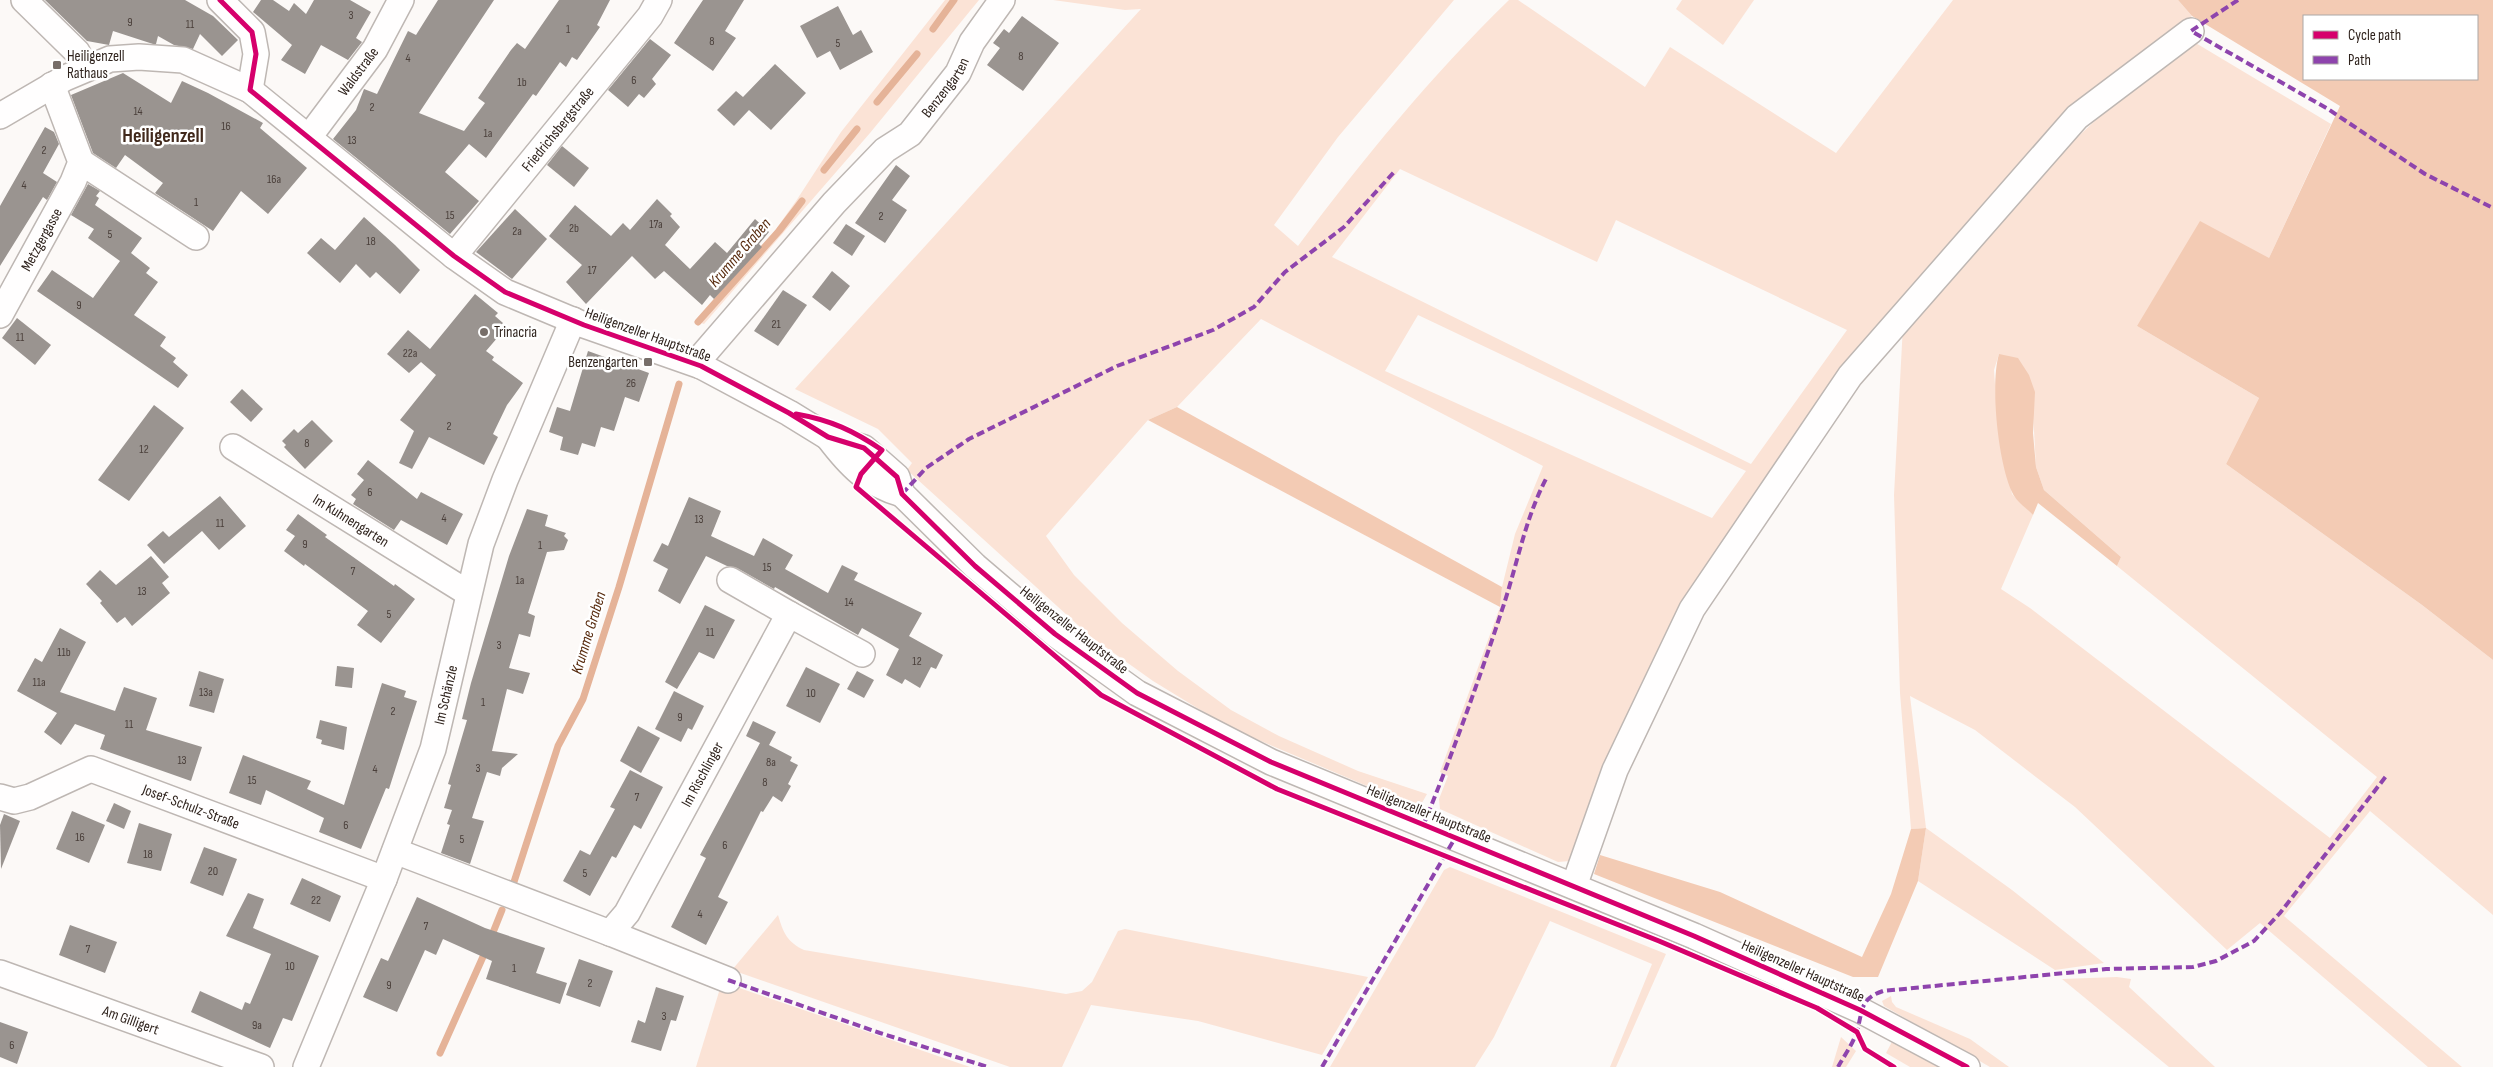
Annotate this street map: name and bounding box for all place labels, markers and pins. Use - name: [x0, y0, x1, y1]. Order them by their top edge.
- place label: Heiligenzell Rathaus: [67, 47, 125, 83]
- marker: Heiligenzell Rathaus: [51, 59, 63, 71]
- place label: Trinacria: [494, 323, 537, 342]
- marker: Trinacria: [478, 326, 490, 338]
- place label: Benzengarten: [568, 353, 638, 372]
- marker: Benzengarten: [642, 356, 654, 368]

